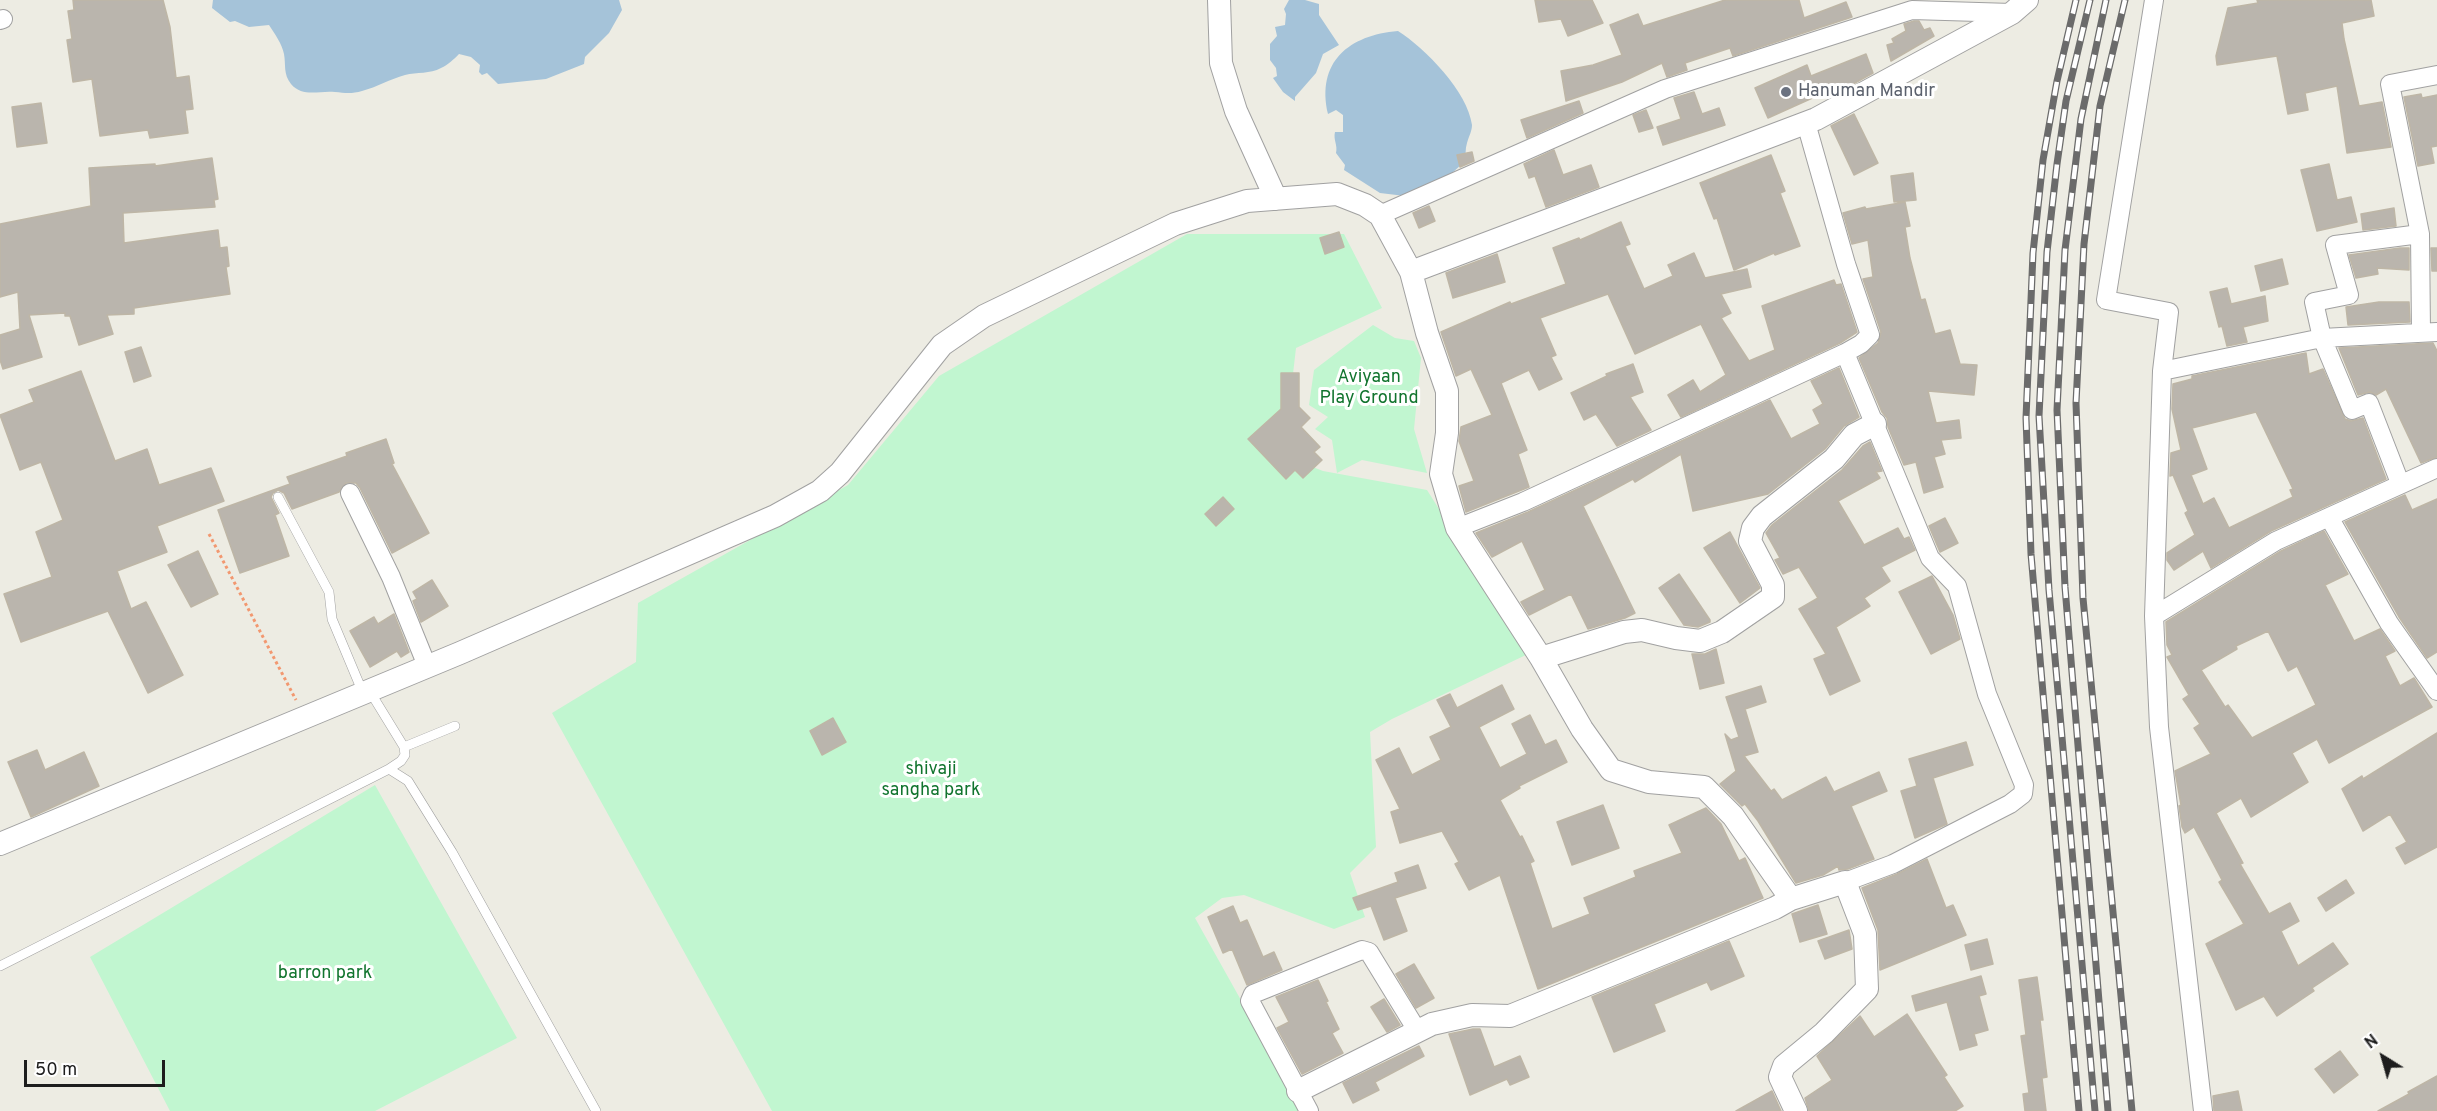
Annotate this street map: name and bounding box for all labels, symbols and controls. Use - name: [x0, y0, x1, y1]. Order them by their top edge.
- place label: Hanuman Mandir: [1798, 81, 1935, 103]
- marker: Hanuman Mandir: [1779, 85, 1793, 99]
- park label: Aviyaan Play Ground: [1320, 367, 1418, 410]
- park label: shivaji sangha park: [881, 759, 981, 802]
- park label: barron park: [278, 963, 372, 985]
- north arrow: [2353, 1027, 2413, 1087]
- text: N: [2362, 1031, 2383, 1054]
- scale bar: [27, 1048, 168, 1086]
- text: 50 m: [35, 1059, 77, 1082]

